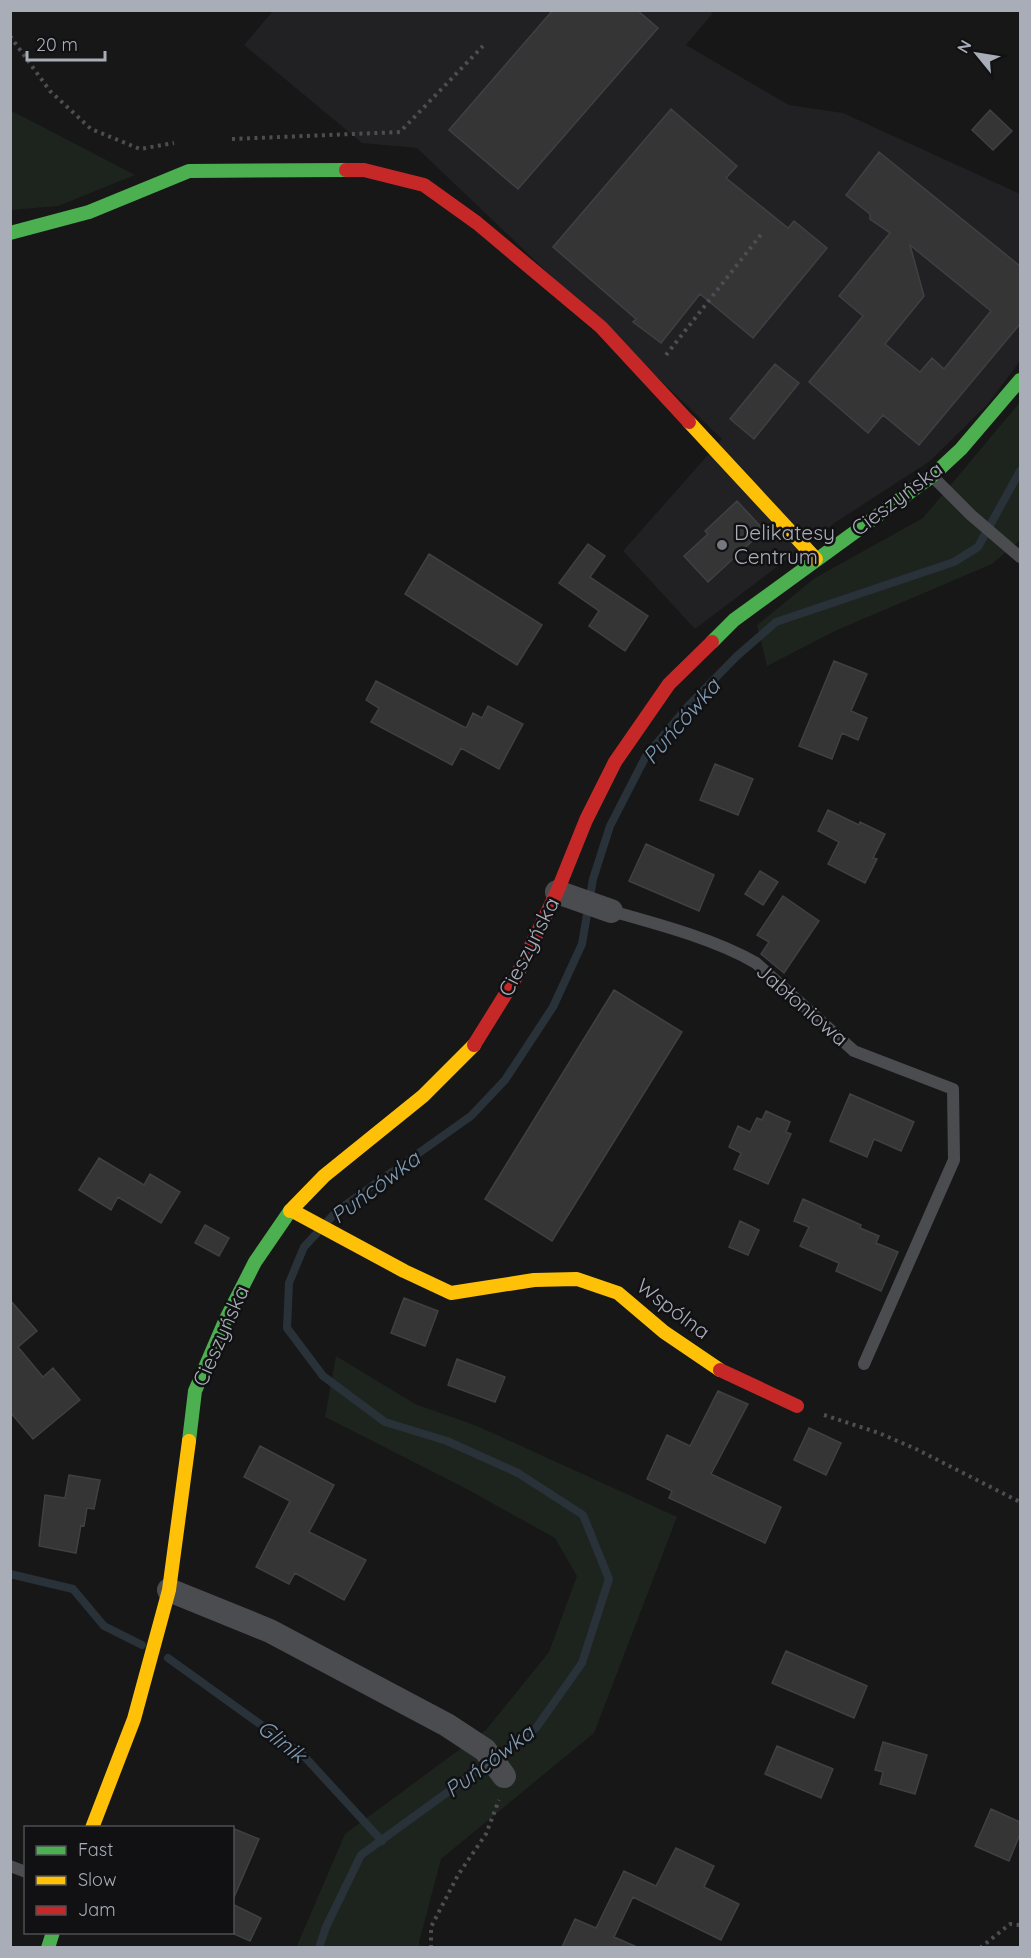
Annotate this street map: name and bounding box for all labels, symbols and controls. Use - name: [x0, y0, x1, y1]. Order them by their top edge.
- scale bar: [27, 24, 105, 62]
- north arrow: [947, 24, 1007, 84]
- text: 20 m: [36, 33, 78, 56]
- text: N: [952, 36, 976, 57]
- street label: Cieszyńska: [846, 455, 947, 541]
- place label: Delikatesy Centrum: [734, 519, 835, 569]
- marker: Delikatesy Centrum: [715, 538, 729, 552]
- water label: Puńcówka: [636, 671, 727, 770]
- street label: Cieszyńska: [492, 893, 564, 1000]
- street label: Jabłoniowa: [752, 957, 854, 1051]
- water label: Puńcówka: [325, 1143, 426, 1230]
- street label: Wspólna: [632, 1272, 715, 1344]
- street label: Cieszyńska: [186, 1281, 254, 1390]
- water label: Glinik: [252, 1713, 314, 1770]
- water label: Puńcówka: [439, 1717, 540, 1804]
- legend: [24, 1826, 234, 1934]
- text: Fast: [78, 1838, 113, 1861]
- text: Slow: [78, 1868, 116, 1891]
- text: Jam: [78, 1898, 116, 1921]

